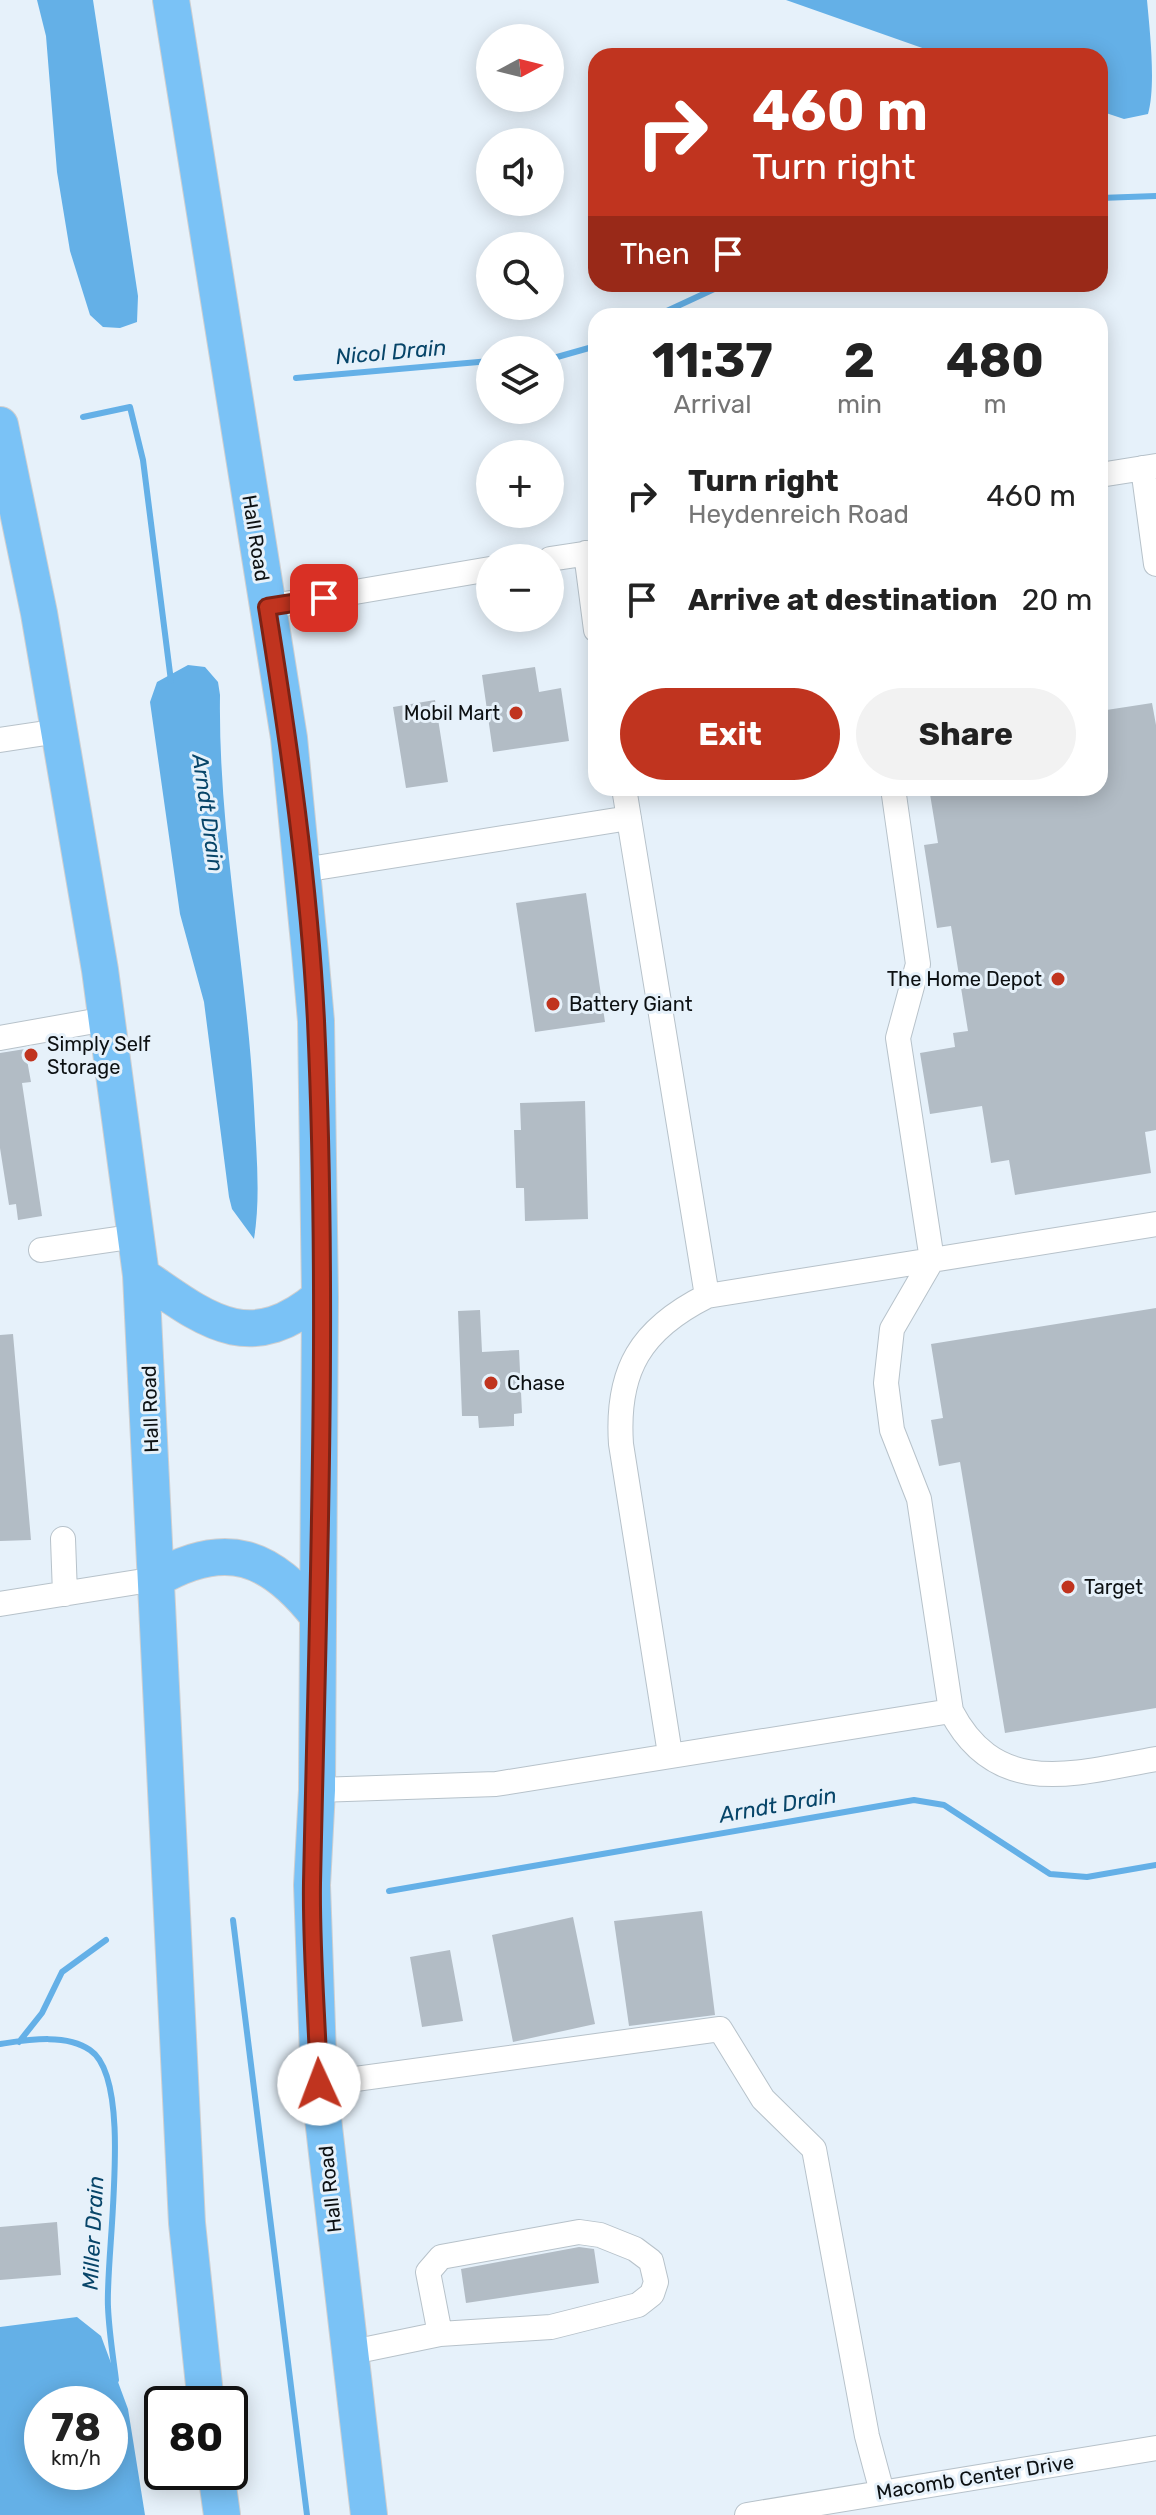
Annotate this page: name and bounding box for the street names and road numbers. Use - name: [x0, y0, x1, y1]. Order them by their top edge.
- street label: Hall Road: [237, 493, 275, 583]
- street label: Hall Road: [136, 1365, 164, 1453]
- street label: Hall Road: [314, 2144, 346, 2234]
- street label: Macomb Center Drive: [874, 2450, 1076, 2504]

